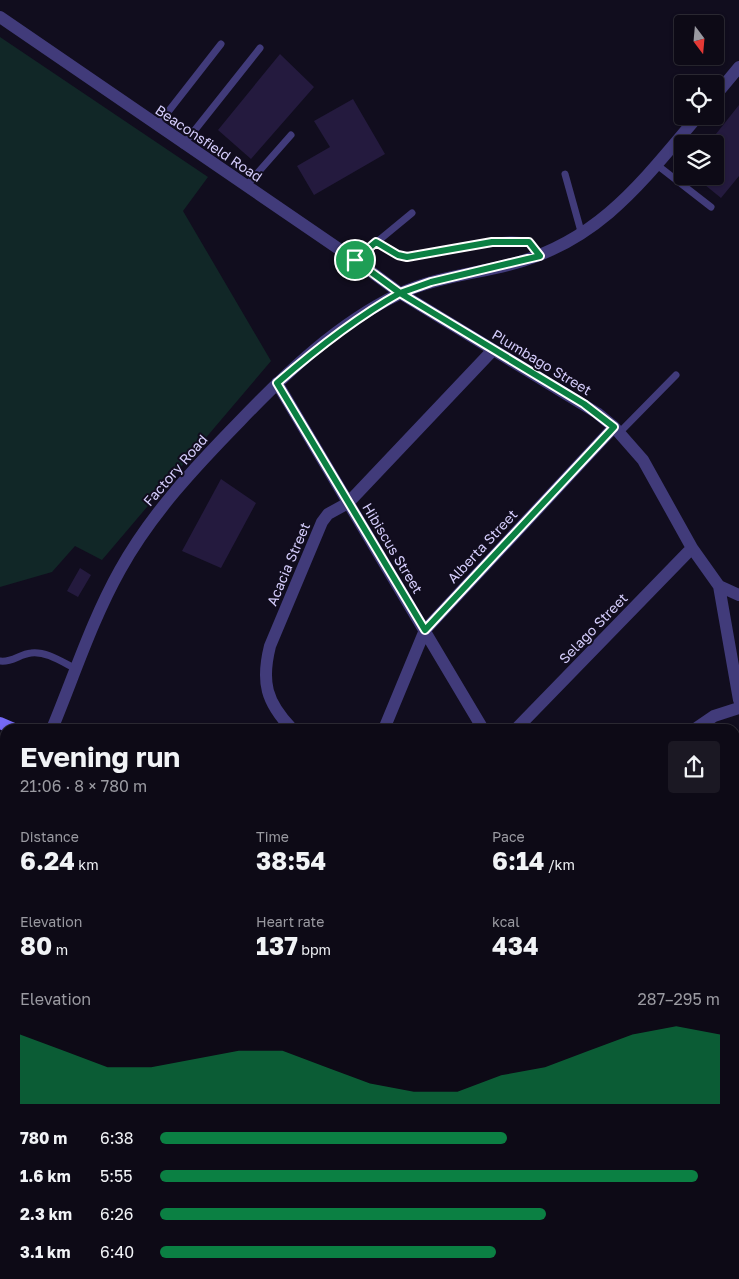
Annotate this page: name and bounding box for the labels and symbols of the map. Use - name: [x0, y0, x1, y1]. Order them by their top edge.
- north arrow: [674, 15, 724, 65]
- street label: Beaconsfield Road: [152, 101, 266, 185]
- pin: [334, 239, 376, 281]
- street label: Plumbago Street: [489, 326, 595, 398]
- street label: Factory Road: [139, 431, 211, 509]
- street label: Hibiscus Street: [359, 500, 427, 596]
- street label: Alberta Street: [444, 506, 520, 586]
- street label: Acacia Street: [263, 520, 313, 608]
- street label: Selago Street: [555, 589, 631, 667]

